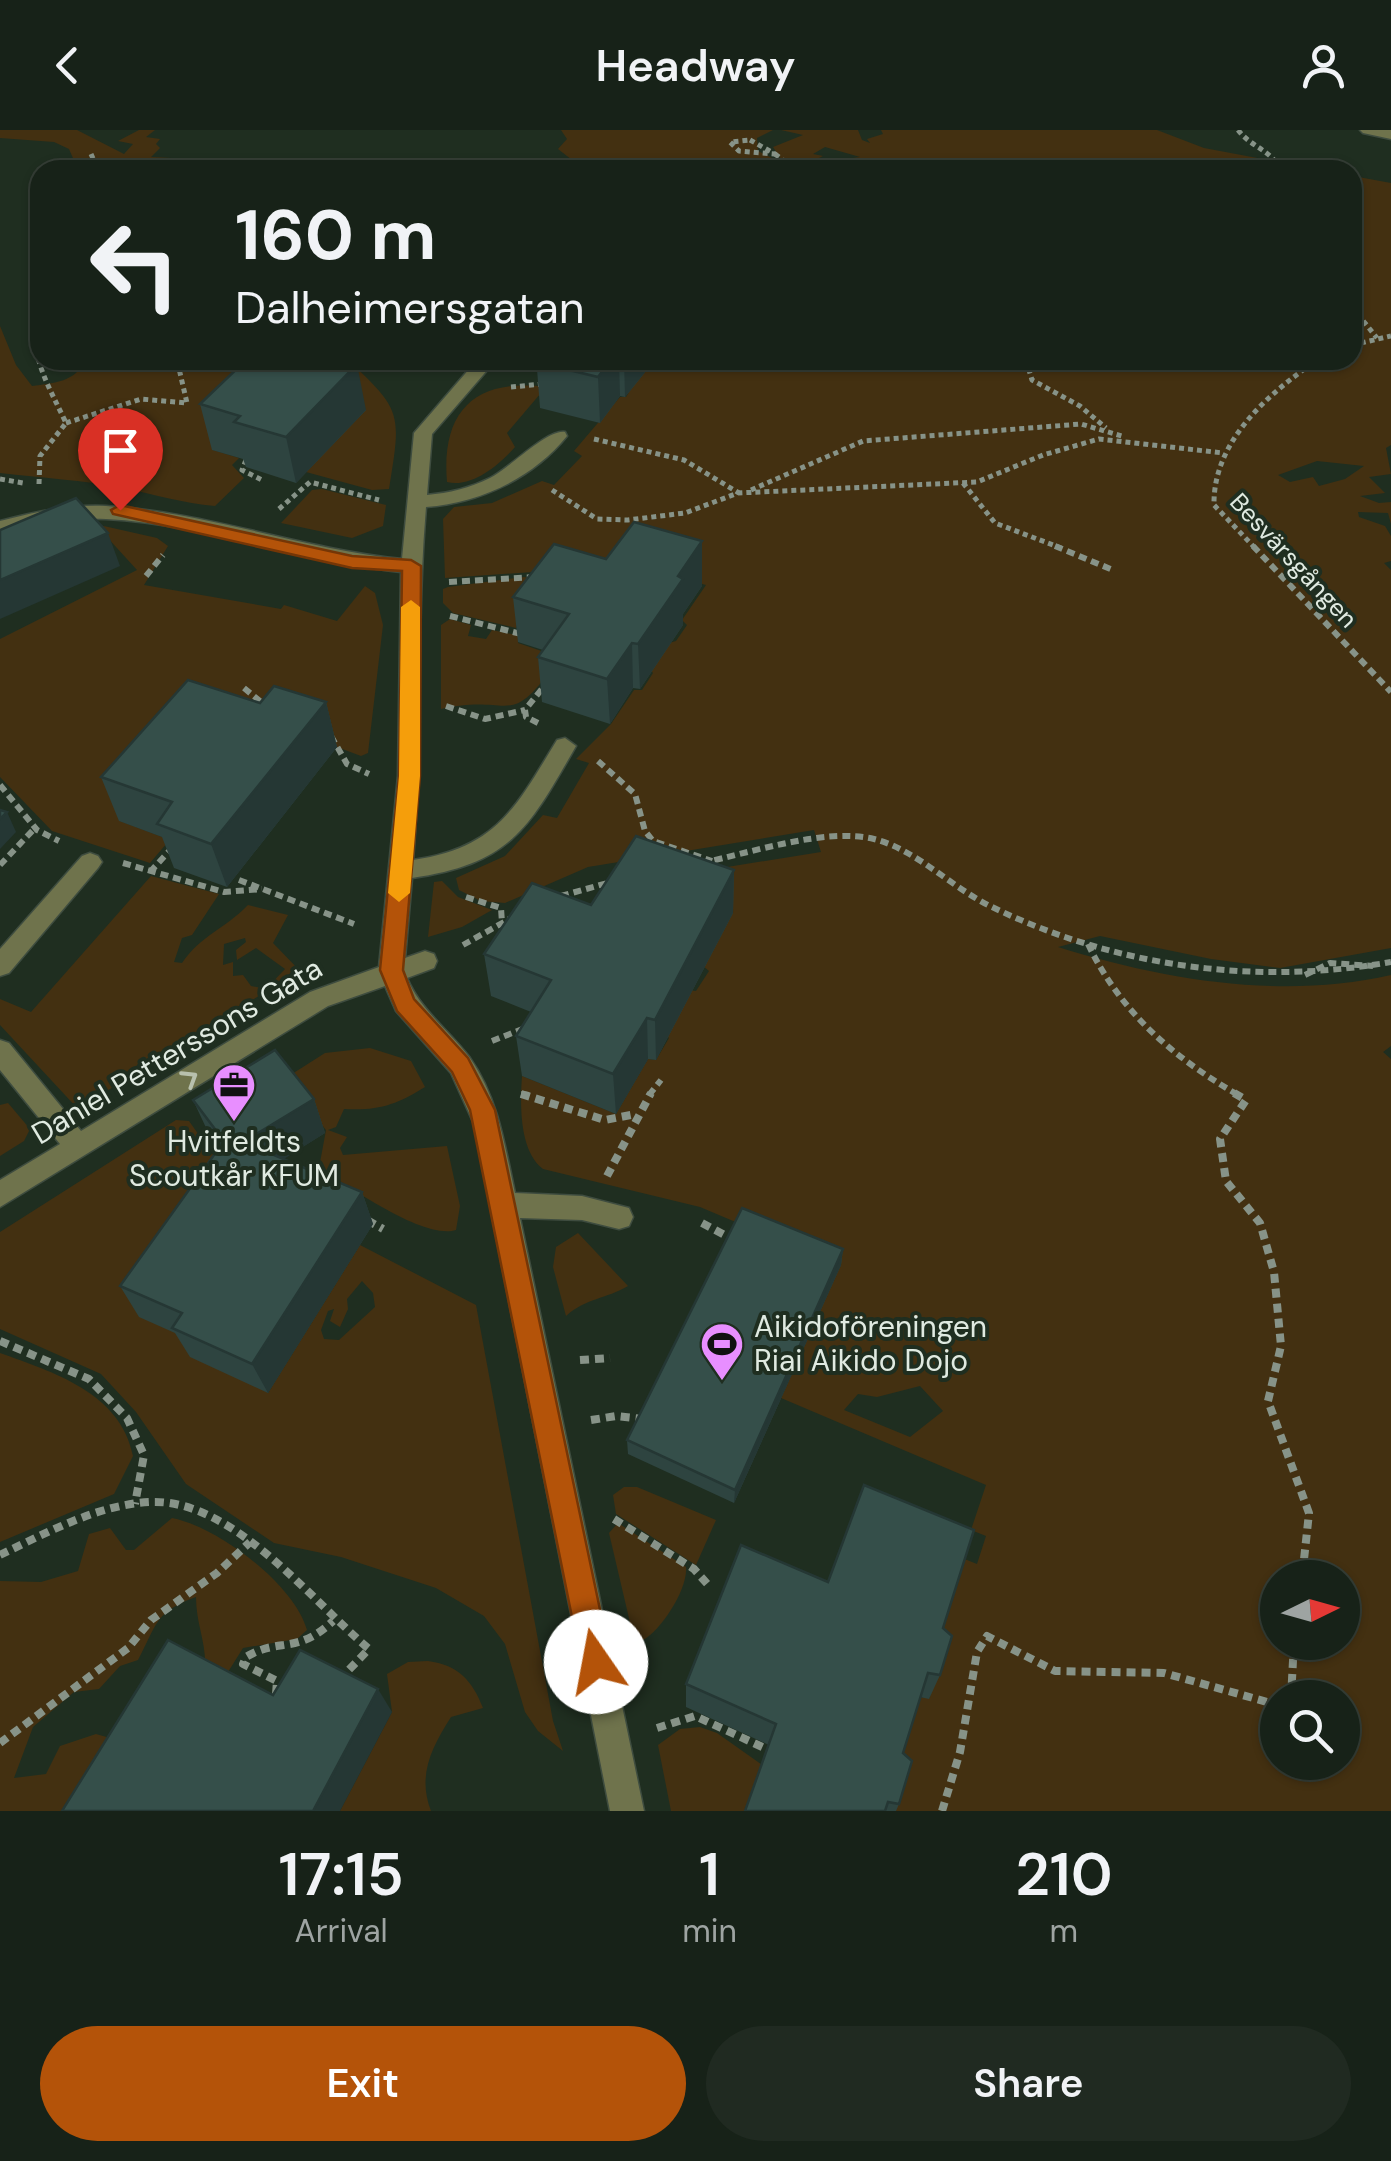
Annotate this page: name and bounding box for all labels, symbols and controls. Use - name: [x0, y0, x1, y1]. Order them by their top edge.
- text: Headway: [596, 36, 795, 95]
- icon: back: [40, 38, 95, 93]
- icon: person: [1296, 38, 1351, 93]
- text: 160 m: [235, 190, 436, 281]
- icon: left: [70, 200, 200, 330]
- text: Dalheimersgatan: [235, 278, 585, 337]
- pin: [78, 408, 163, 511]
- icon: arrive: [93, 423, 148, 478]
- street label: Besvärsgången: [1223, 486, 1365, 635]
- street label: Daniel Petterssons Gata: [24, 948, 329, 1153]
- office icon: Hvitfeldts Scoutkår KFUM: [211, 1062, 257, 1123]
- one-way arrow: [179, 1071, 197, 1090]
- place label: Hvitfeldts Scoutkår KFUM: [129, 1122, 339, 1195]
- place label: Aikidoföreningen Riai Aikido Dojo: [754, 1307, 987, 1380]
- sports icon: Aikidoföreningen Riai Aikido Dojo: [699, 1321, 745, 1382]
- north arrow: [1260, 1560, 1360, 1660]
- map controls: [1260, 1560, 1360, 1780]
- position arrow: [544, 1610, 648, 1714]
- button: search: [1260, 1680, 1360, 1780]
- text: 17:15: [278, 1835, 404, 1914]
- text: 1: [699, 1835, 720, 1914]
- text: 210: [1015, 1835, 1113, 1914]
- text: Arrival: [294, 1910, 388, 1952]
- text: min: [682, 1910, 737, 1952]
- text: m: [1050, 1910, 1078, 1952]
- button: Exit: [40, 2026, 686, 2141]
- button: Share: [706, 2026, 1351, 2141]

